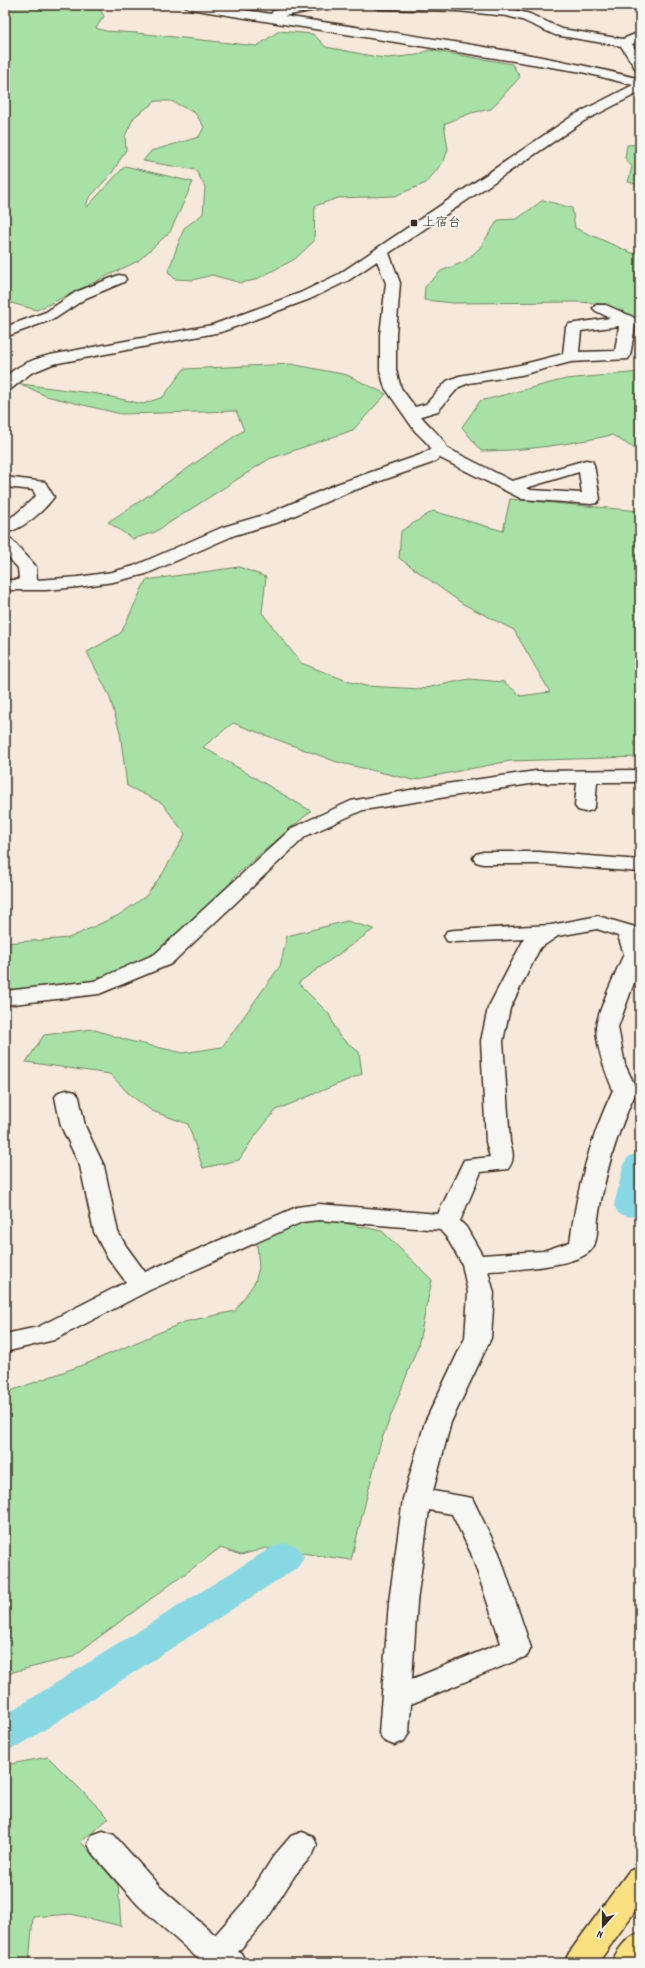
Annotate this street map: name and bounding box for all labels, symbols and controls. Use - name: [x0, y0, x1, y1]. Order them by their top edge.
- place label: 上宿台: [422, 214, 461, 233]
- marker: 上宿台: [409, 218, 419, 228]
- north arrow: [583, 1906, 623, 1946]
- text: N: [594, 1925, 606, 1942]

